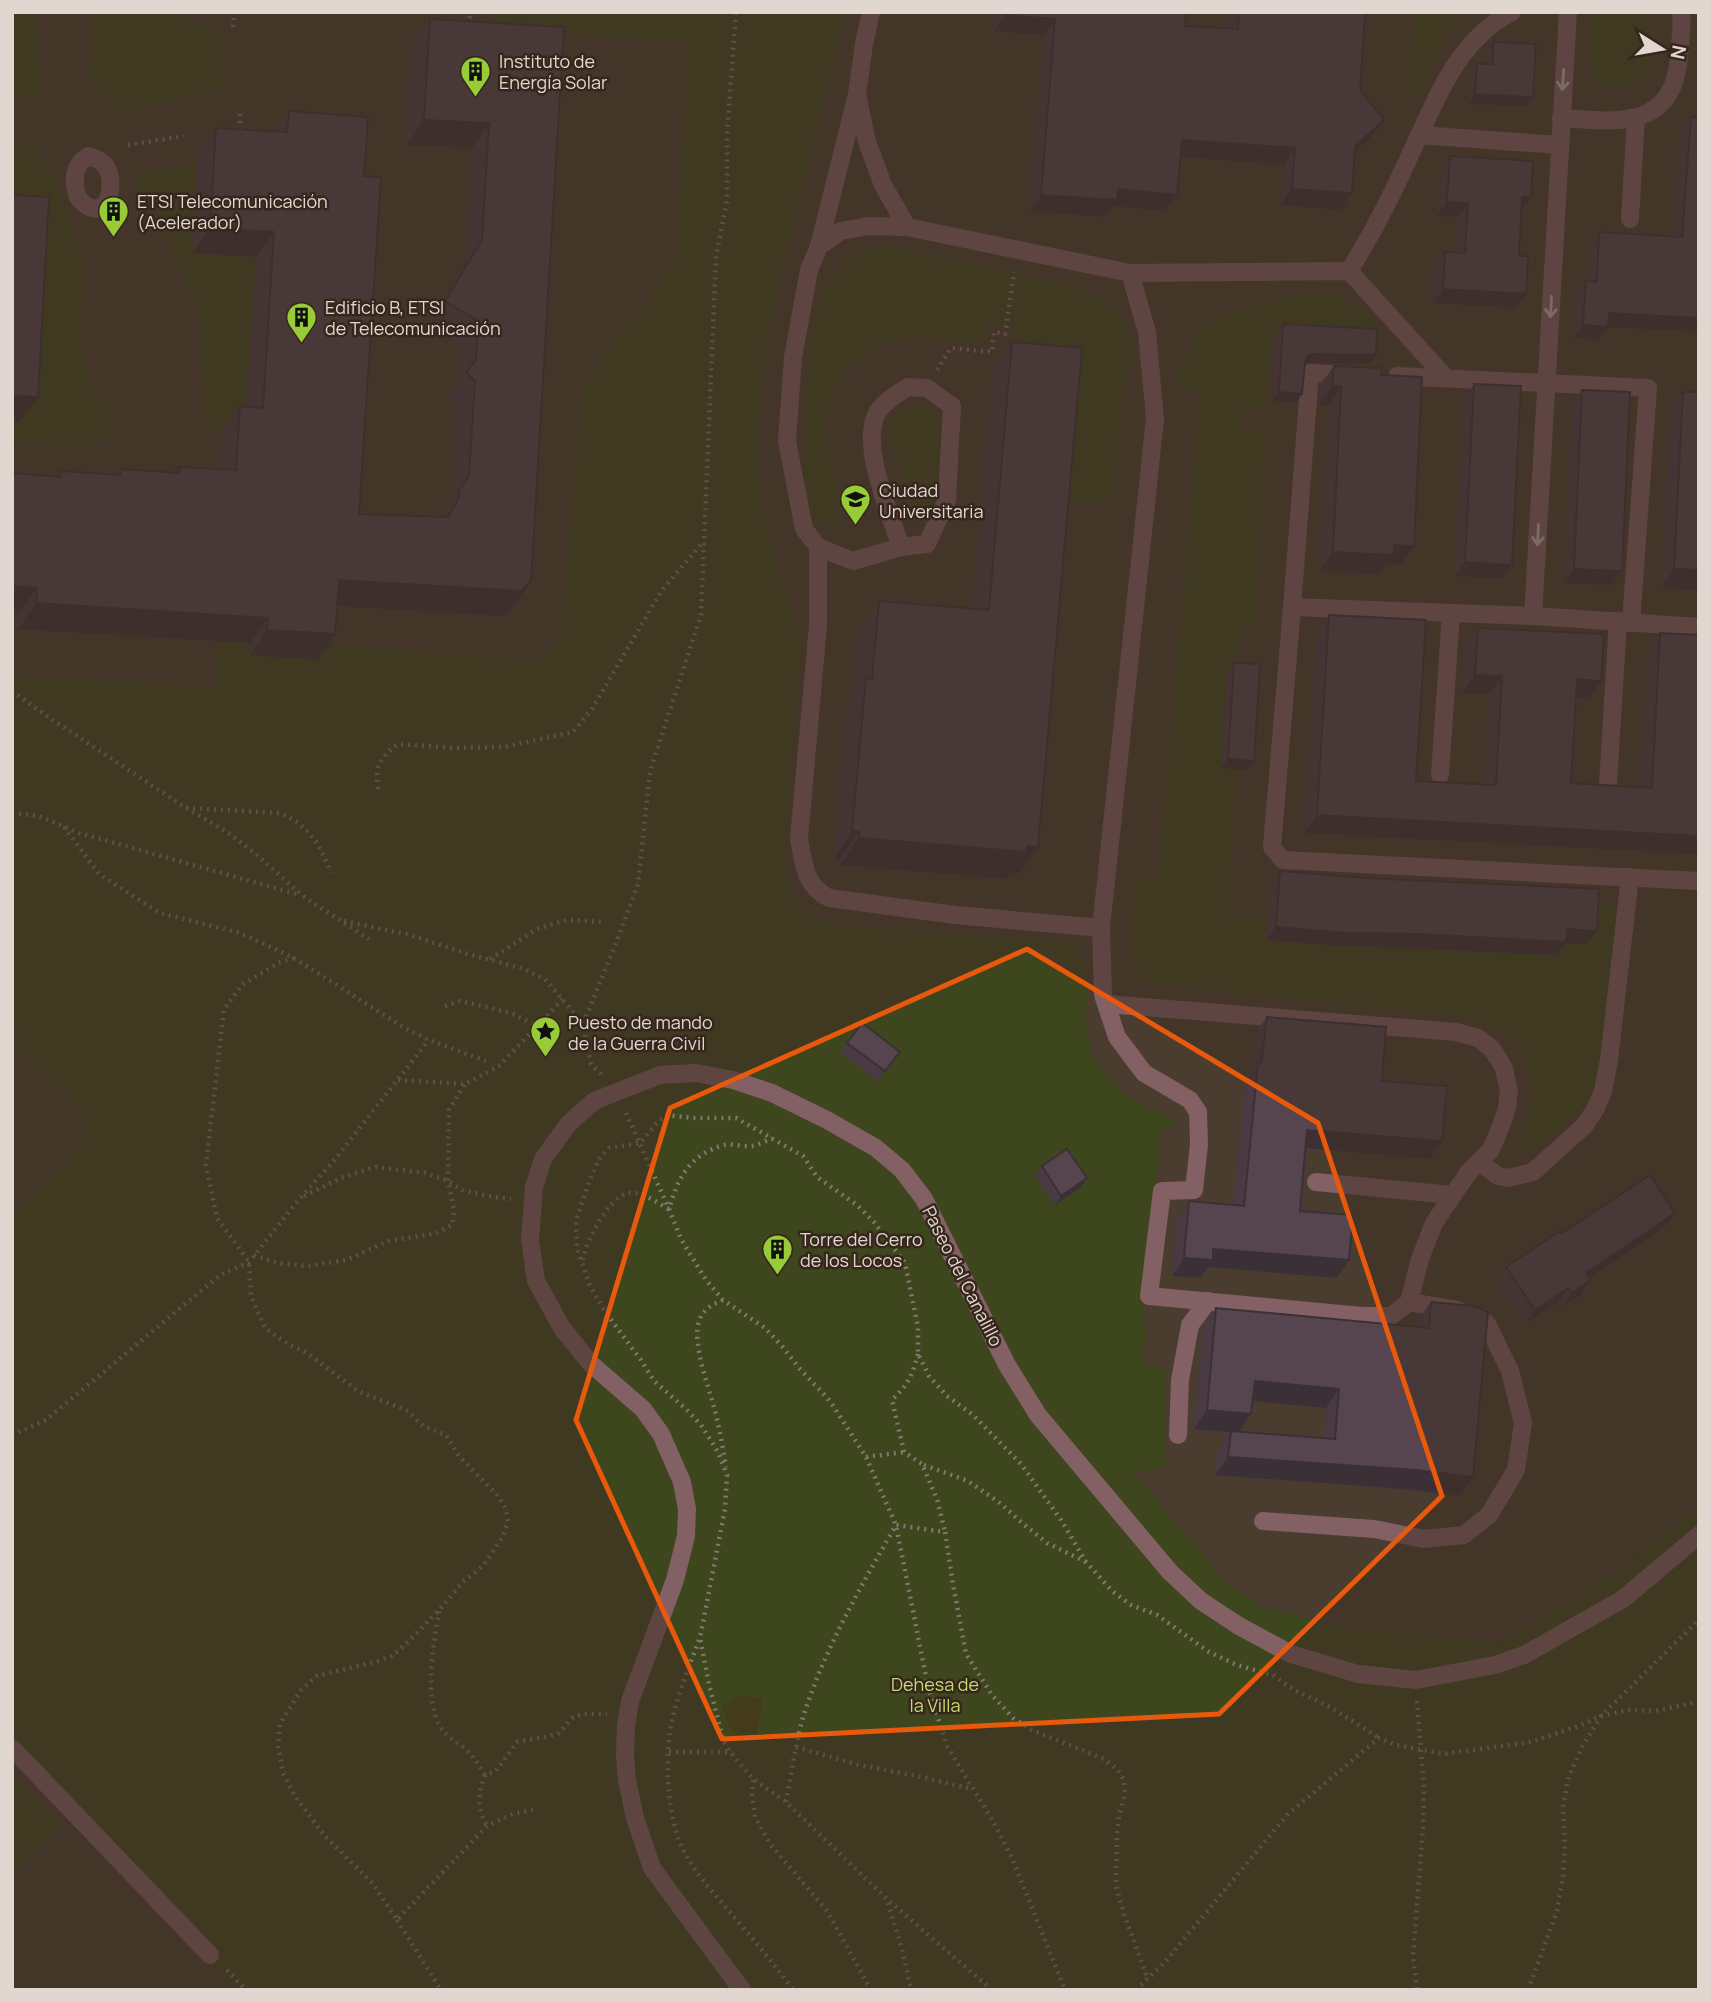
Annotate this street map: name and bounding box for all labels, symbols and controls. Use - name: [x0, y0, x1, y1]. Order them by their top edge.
- north arrow: [1627, 14, 1697, 84]
- text: N: [1665, 43, 1693, 61]
- place label: Instituto de Energía Solar: [499, 49, 608, 94]
- building icon: Instituto de Energía Solar: [459, 54, 493, 98]
- one-way arrow: [1556, 69, 1569, 91]
- place label: ETSI Telecomunicación (Acelerador): [137, 189, 328, 234]
- building icon: ETSI Telecomunicación (Acelerador): [97, 194, 131, 238]
- place label: Edificio B, ETSI de Telecomunicación: [325, 295, 501, 340]
- one-way arrow: [1544, 296, 1557, 319]
- building icon: Edificio B, ETSI de Telecomunicación: [285, 300, 319, 344]
- place label: Ciudad Universitaria: [879, 478, 984, 523]
- school or university icon: Ciudad Universitaria: [839, 483, 873, 527]
- one-way arrow: [1531, 523, 1544, 546]
- place label: Puesto de mando de la Guerra Civil: [568, 1010, 713, 1055]
- place icon: Puesto de mando de la Guerra Civil: [528, 1015, 562, 1059]
- street label: Paseo del Canalillo: [917, 1202, 1009, 1350]
- place label: Torre del Cerro de los Locos: [800, 1227, 923, 1272]
- building icon: Torre del Cerro de los Locos: [760, 1232, 794, 1276]
- park label: Dehesa de la Villa: [891, 1672, 979, 1717]

